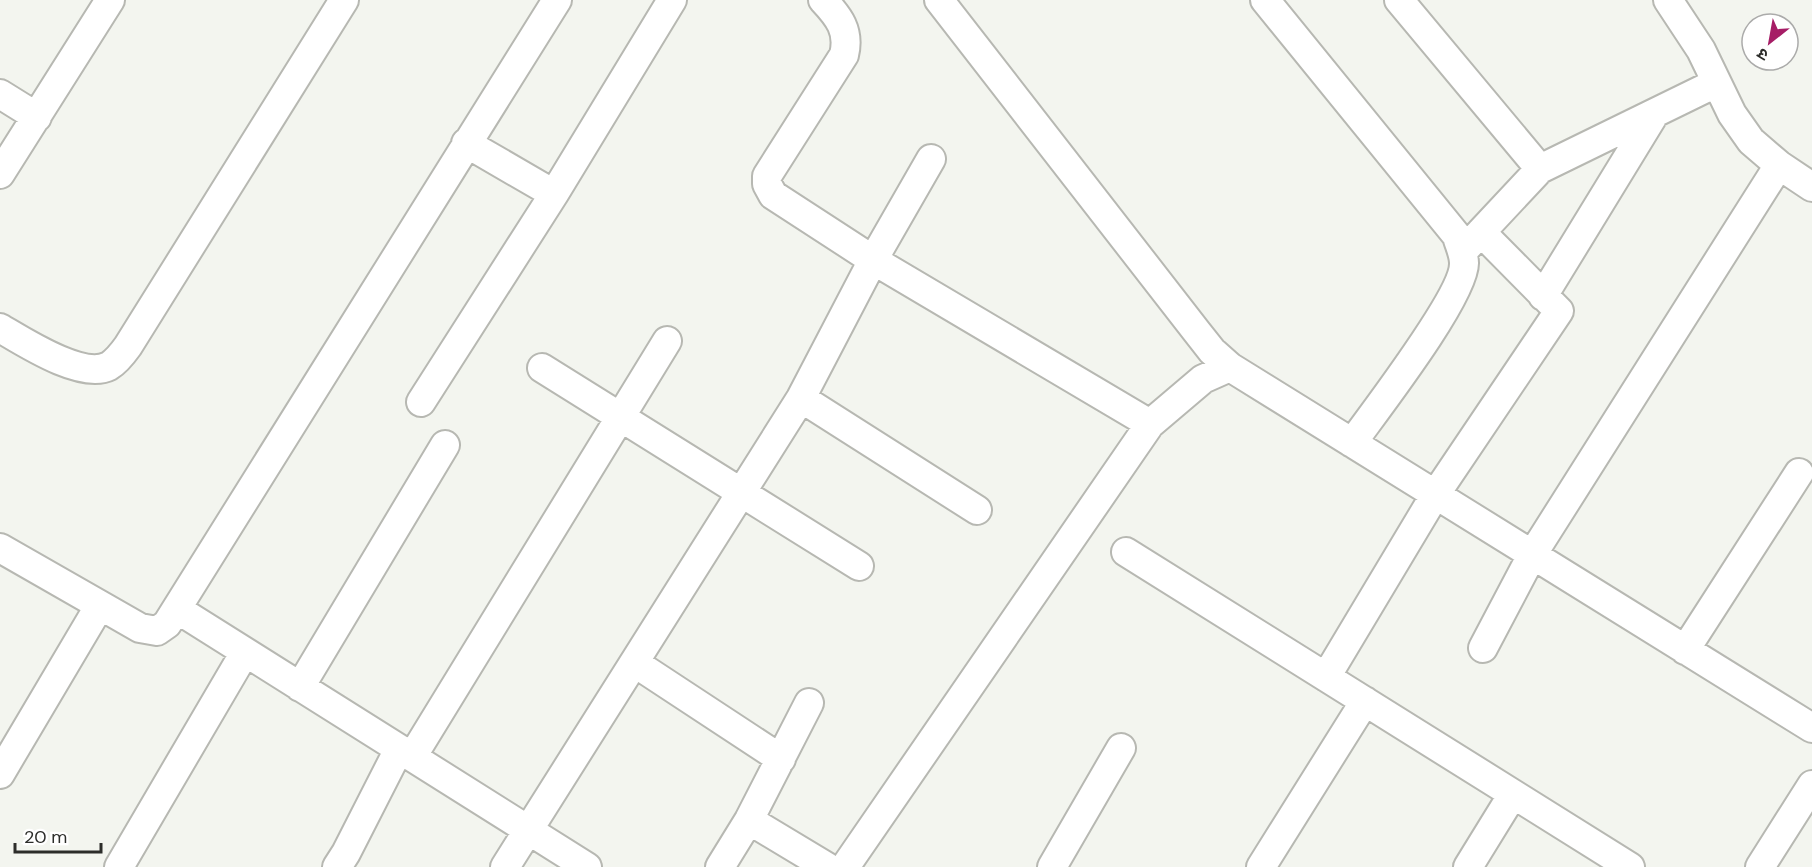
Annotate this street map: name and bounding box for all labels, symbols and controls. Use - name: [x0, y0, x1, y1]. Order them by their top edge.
- north arrow: [1740, 12, 1800, 72]
- text: उ: [1753, 43, 1772, 66]
- scale bar: [15, 816, 100, 854]
- text: 20 m: [24, 825, 67, 849]

